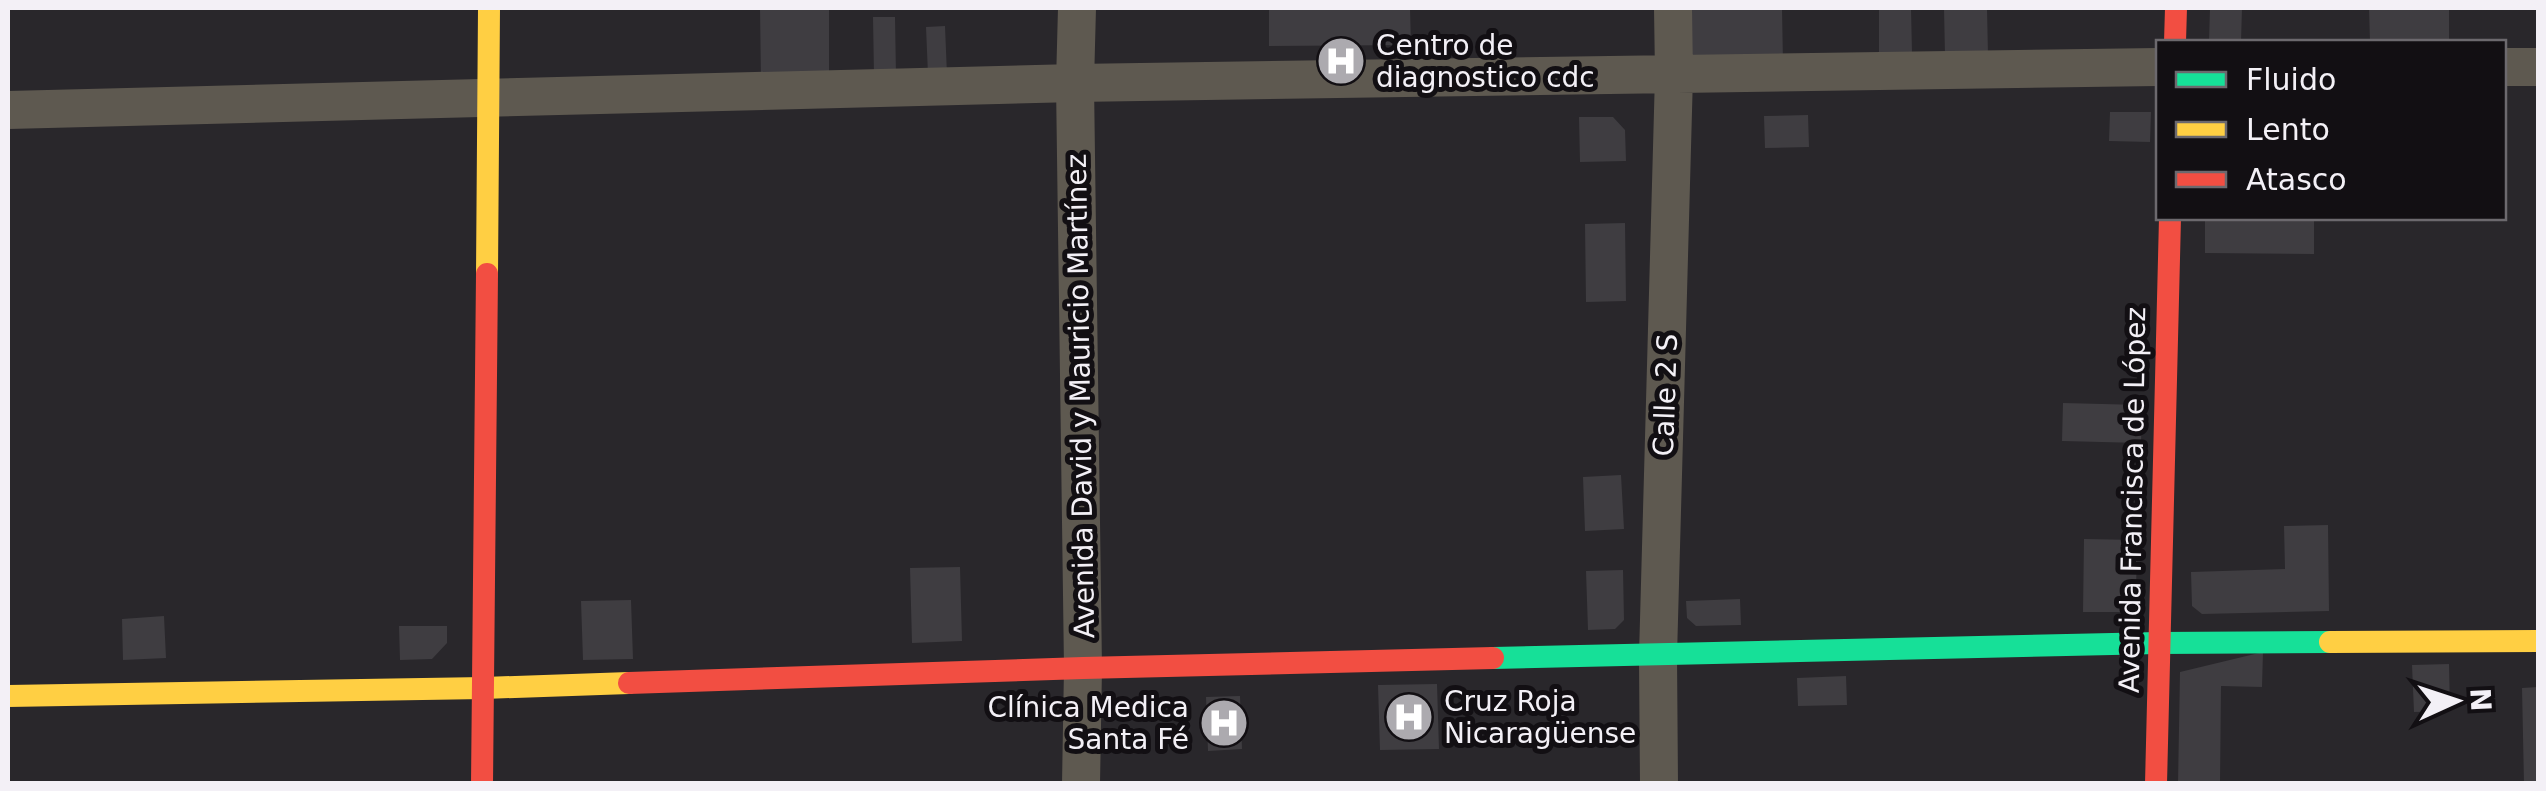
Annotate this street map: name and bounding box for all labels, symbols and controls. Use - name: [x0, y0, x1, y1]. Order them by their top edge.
- place label: Centro de diagnostico cdc: [1376, 29, 1595, 94]
- hospital icon: Centro de diagnostico cdc: [1315, 35, 1367, 87]
- legend: [2156, 40, 2506, 220]
- text: Fluido: [2246, 62, 2336, 97]
- text: Lento: [2246, 112, 2330, 147]
- street label: Avenida David y Mauricio Martínez: [1060, 153, 1101, 639]
- text: Atasco: [2246, 162, 2347, 197]
- street label: Avenida Francisca de López: [2113, 307, 2152, 693]
- street label: Calle 2 S: [1647, 333, 1684, 457]
- north arrow: [2406, 651, 2506, 751]
- place label: Cruz Roja Nicaragüense: [1444, 685, 1636, 750]
- text: N: [2463, 687, 2498, 712]
- place label: Clínica Medica Santa Fé: [987, 691, 1189, 756]
- hospital icon: Cruz Roja Nicaragüense: [1383, 691, 1435, 743]
- hospital icon: Clínica Medica Santa Fé: [1198, 697, 1250, 749]

